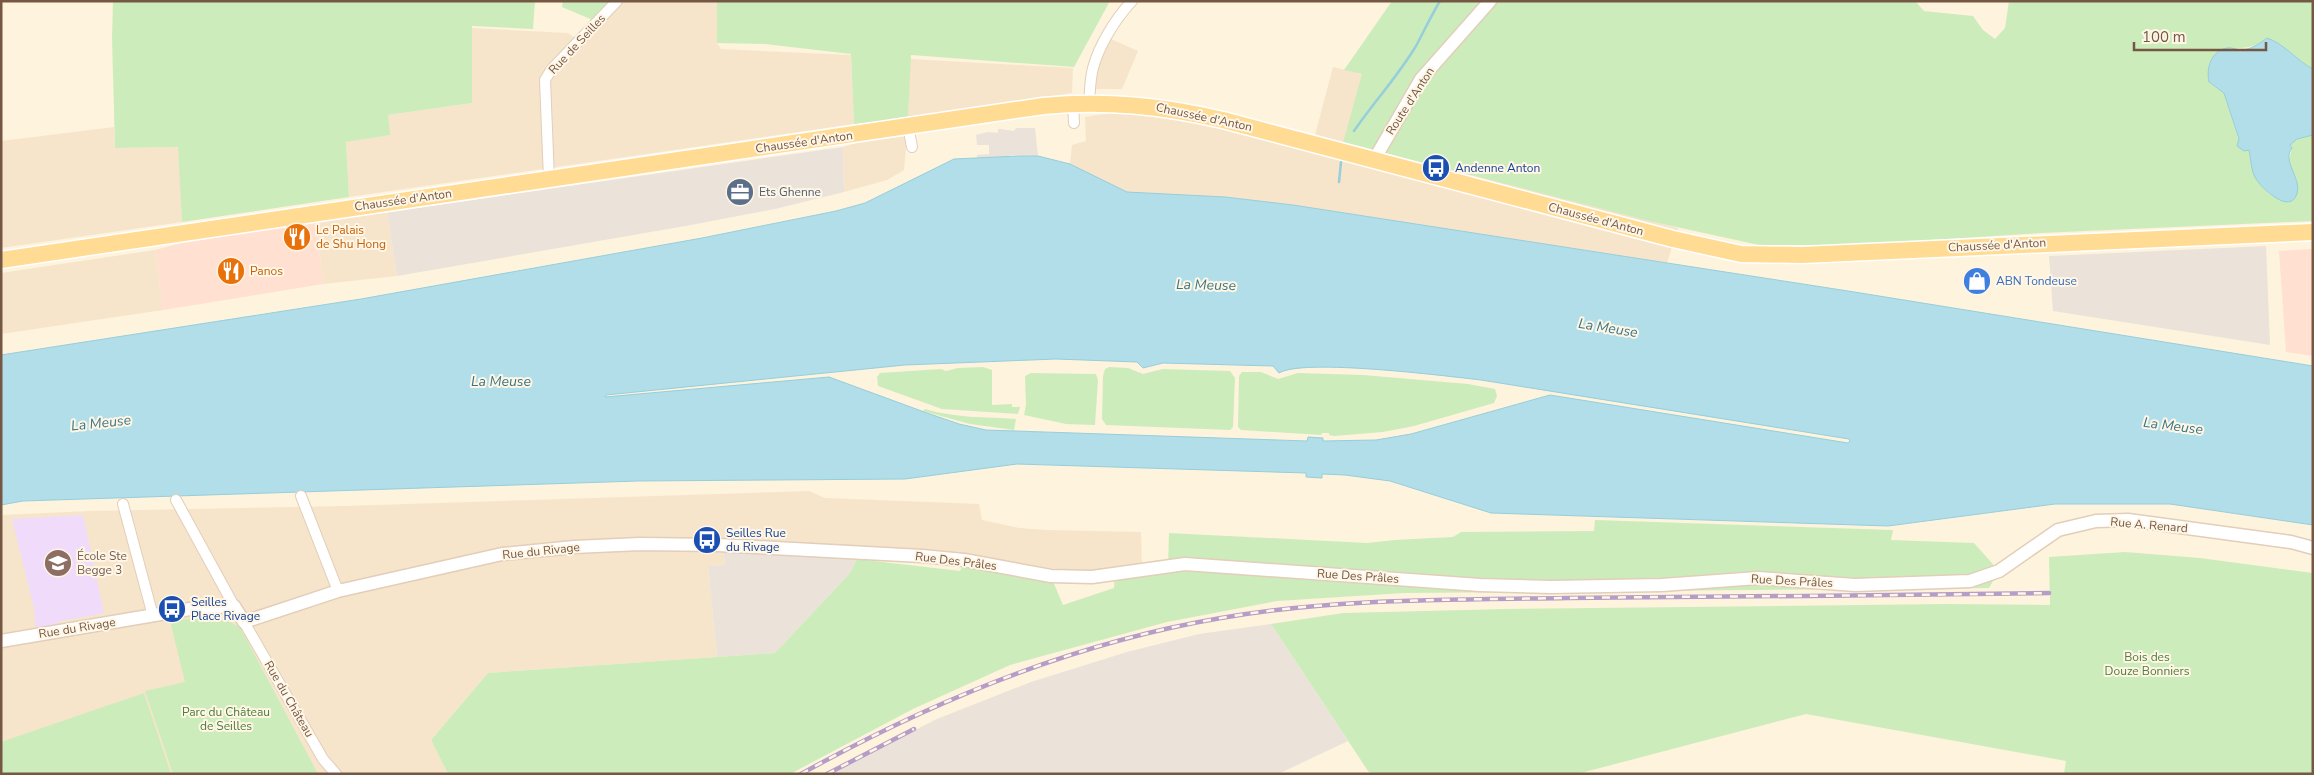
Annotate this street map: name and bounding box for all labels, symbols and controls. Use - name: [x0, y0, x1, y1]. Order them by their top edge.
- street label: Rue de Seilles: [545, 10, 609, 77]
- scale bar: [2134, 20, 2266, 52]
- text: 100 m: [2142, 27, 2186, 47]
- street label: Route d'Anton: [1382, 64, 1438, 138]
- street label: Chaussée d'Anton: [1154, 99, 1254, 135]
- street label: Chaussée d'Anton: [754, 127, 854, 157]
- bus stop icon: Andenne Anton: [1421, 153, 1451, 183]
- place label: Andenne Anton: [1455, 160, 1540, 176]
- office icon: Ets Ghenne: [725, 177, 755, 207]
- place label: Ets Ghenne: [759, 184, 821, 200]
- street label: Chaussée d'Anton: [353, 185, 453, 215]
- street label: Chaussée d'Anton: [1546, 199, 1646, 239]
- restaurant icon: Le Palais de Shu Hong: [282, 222, 312, 252]
- place label: Le Palais de Shu Hong: [316, 222, 386, 252]
- street label: Chaussée d'Anton: [1948, 234, 2046, 256]
- restaurant icon: Panos: [216, 256, 246, 286]
- place label: Panos: [250, 263, 283, 279]
- shop icon: ABN Tondeuse: [1962, 266, 1992, 296]
- place label: ABN Tondeuse: [1996, 273, 2077, 289]
- water label: La Meuse: [1176, 275, 1237, 295]
- water label: La Meuse: [1577, 314, 1640, 342]
- water label: La Meuse: [471, 372, 532, 391]
- water label: La Meuse: [70, 410, 132, 436]
- water label: La Meuse: [2142, 413, 2205, 439]
- street label: Rue A. Renard: [2110, 514, 2188, 536]
- bus stop icon: Seilles Rue du Rivage: [692, 525, 722, 555]
- place label: Seilles Rue du Rivage: [726, 525, 786, 555]
- street label: Rue du Rivage: [502, 539, 580, 563]
- school or university icon: École Ste Begge 3: [43, 548, 73, 578]
- place label: École Ste Begge 3: [77, 548, 127, 578]
- street label: Rue Des Prâles: [914, 548, 998, 574]
- street label: Rue Des Prâles: [1316, 565, 1400, 587]
- street label: Rue Des Prâles: [1751, 571, 1834, 591]
- bus stop icon: Seilles Place Rivage: [157, 594, 187, 624]
- place label: Seilles Place Rivage: [191, 594, 260, 624]
- street label: Rue du Rivage: [37, 614, 117, 642]
- park label: Bois des Douze Bonniers: [2105, 649, 2190, 679]
- street label: Rue du Château: [261, 658, 317, 740]
- park label: Parc du Château de Seilles: [182, 704, 270, 734]

